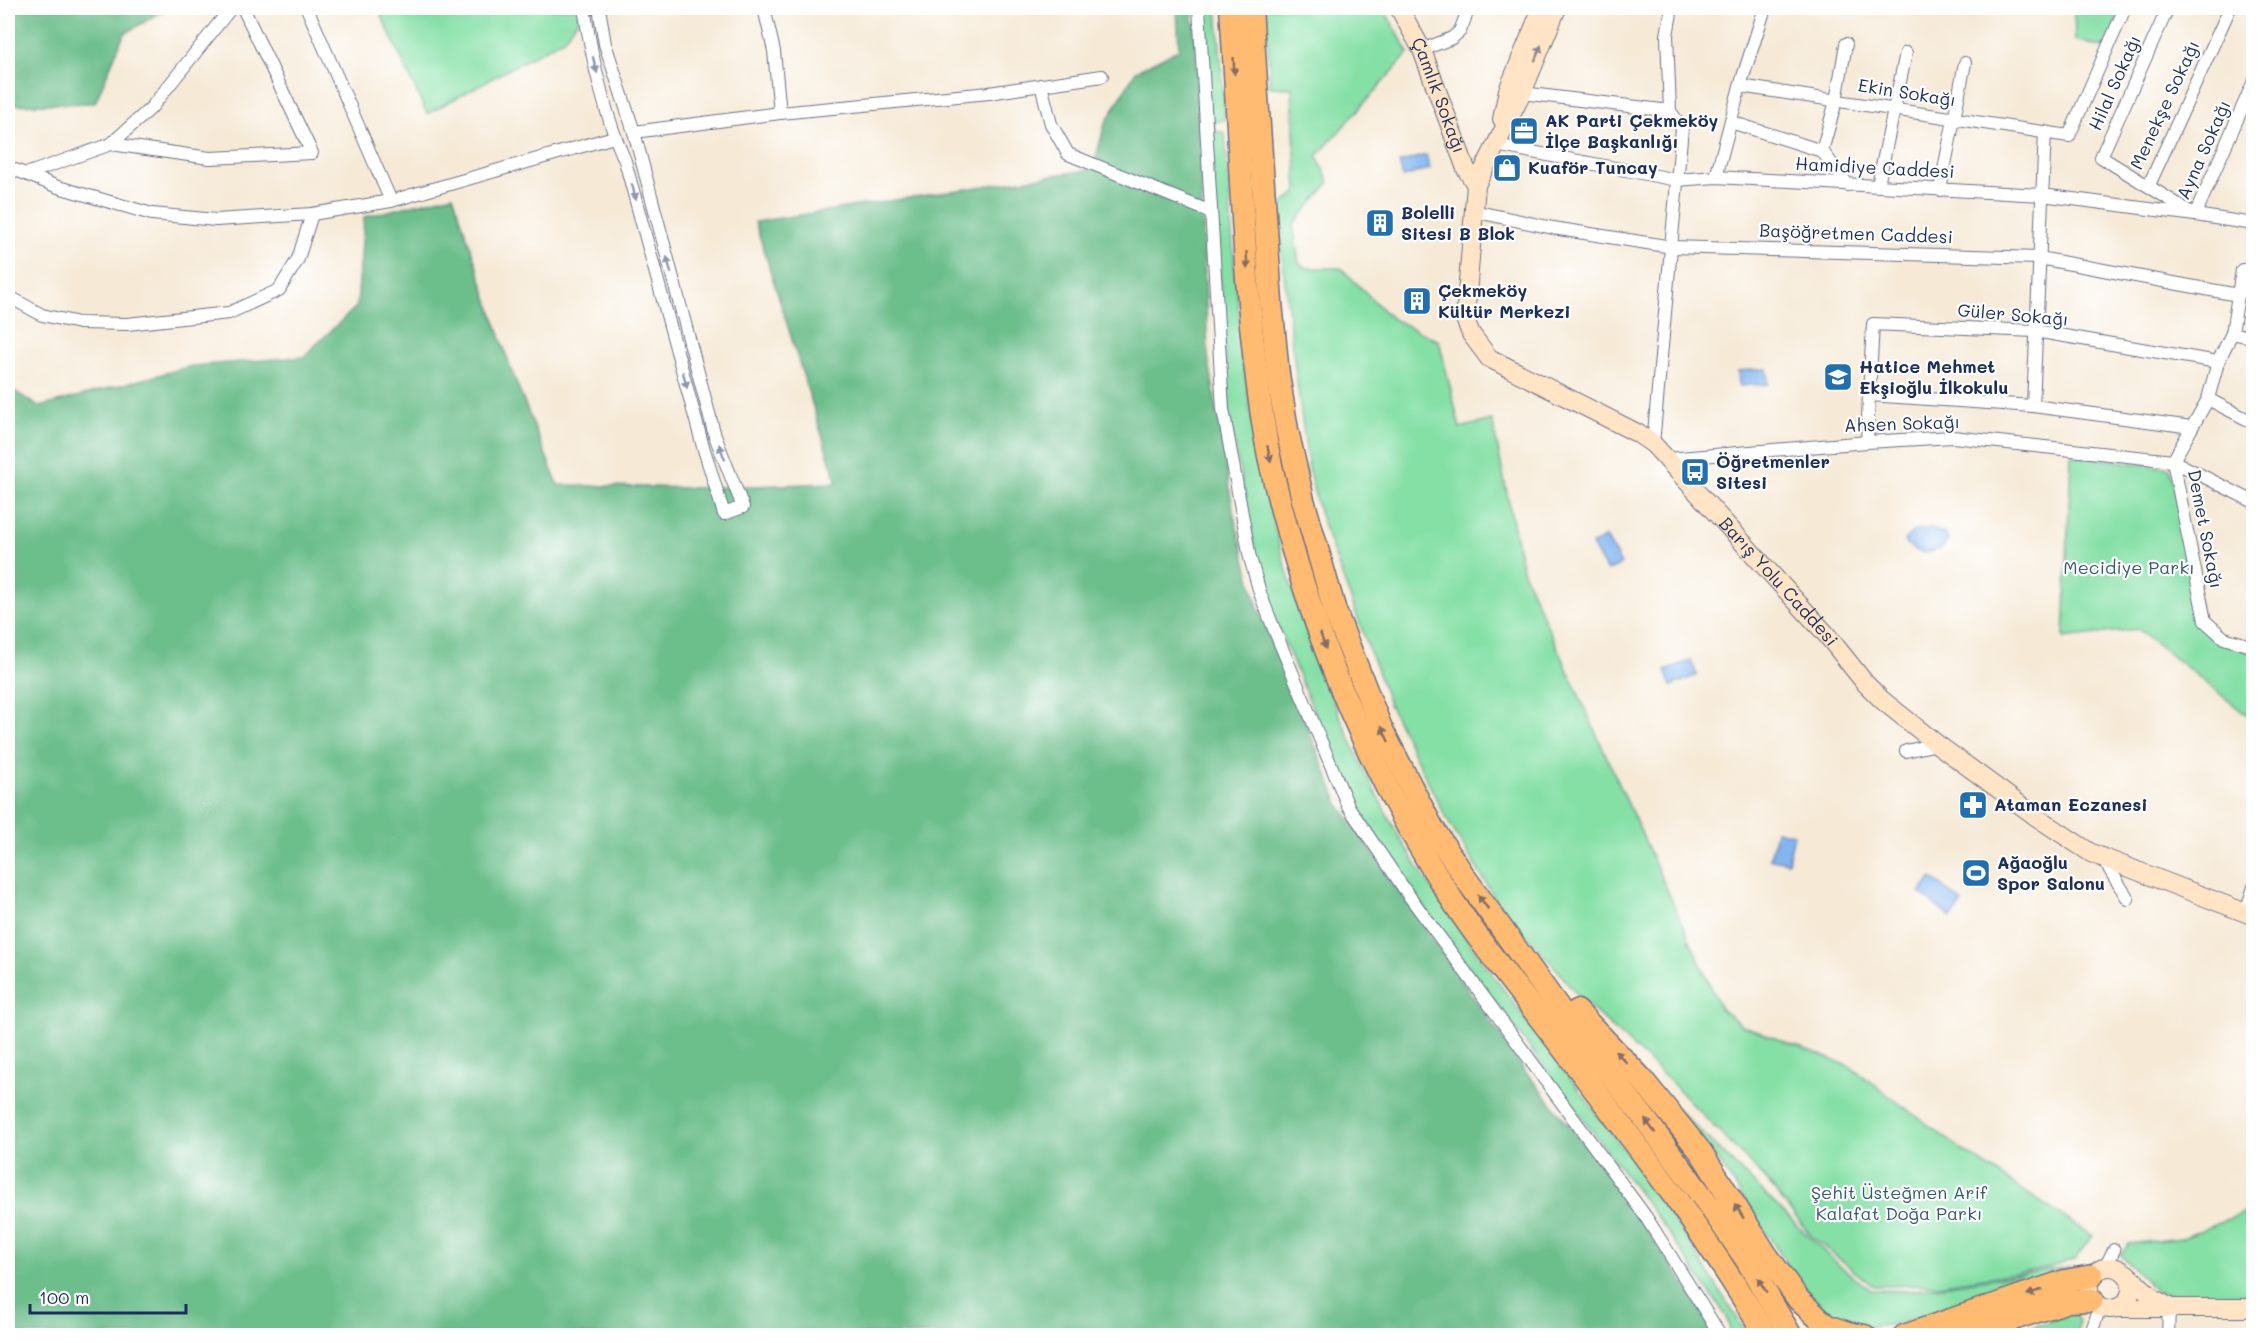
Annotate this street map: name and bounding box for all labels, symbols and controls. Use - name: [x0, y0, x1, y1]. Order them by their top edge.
- street label: Hilal Sokağı: [2082, 31, 2146, 134]
- street label: Çamlık Sokağı: [1406, 33, 1472, 156]
- street label: Menekşe Sokağı: [2124, 36, 2205, 173]
- one-way arrow: [1533, 44, 1543, 62]
- one-way arrow: [591, 56, 601, 74]
- one-way arrow: [1230, 56, 1239, 75]
- street label: Ekin Sokağı: [1856, 72, 1958, 112]
- street label: Ayna Sokağı: [2170, 96, 2236, 203]
- place label: AK Parti Çekmeköy İlçe Başkanlığı: [1545, 108, 1719, 153]
- office icon: AK Parti Çekmeköy İlçe Başkanlığı: [1508, 115, 1540, 147]
- street label: Hamidiye Caddesi: [1795, 151, 1955, 183]
- shop icon: Kuaför Tuncay: [1491, 152, 1523, 184]
- place label: Kuaför Tuncay: [1528, 155, 1658, 179]
- one-way arrow: [629, 183, 639, 202]
- place label: Bolelli Sitesi B Blok: [1401, 200, 1515, 245]
- building icon: Bolelli Sitesi B Blok: [1364, 207, 1396, 239]
- street label: Başöğretmen Caddesi: [1759, 218, 1953, 248]
- one-way arrow: [1242, 251, 1252, 270]
- one-way arrow: [664, 255, 674, 274]
- place label: Çekmeköy Kültür Merkezi: [1438, 278, 1571, 323]
- building icon: Çekmeköy Kültür Merkezi: [1401, 285, 1433, 317]
- street label: Güler Sokağı: [1957, 297, 2070, 331]
- place label: Hatice Mehmet Ekşioğlu İlkokulu: [1859, 354, 2009, 399]
- school or university icon: Hatice Mehmet Ekşioğlu İlkokulu: [1822, 361, 1854, 393]
- one-way arrow: [681, 372, 690, 390]
- street label: Ahsen Sokağı: [1844, 409, 1960, 437]
- one-way arrow: [716, 443, 726, 461]
- one-way arrow: [1265, 445, 1274, 464]
- place label: Öğretmenler Sitesi: [1716, 449, 1830, 494]
- bus stop icon: Öğretmenler Sitesi: [1679, 456, 1711, 488]
- street label: Demet Sokağı: [2183, 467, 2229, 590]
- street label: Barış Yolu Caddesi: [1714, 511, 1844, 651]
- park label: Mecidiye Parkı: [2063, 555, 2195, 579]
- one-way arrow: [1318, 632, 1328, 650]
- one-way arrow: [1380, 725, 1390, 743]
- pharmacy icon: Ataman Eczanesi: [1957, 789, 1989, 821]
- place label: Ataman Eczanesi: [1994, 792, 2147, 816]
- place label: Ağaoğlu Spor Salonu: [1997, 850, 2105, 895]
- sports icon: Ağaoğlu Spor Salonu: [1960, 857, 1992, 889]
- one-way arrow: [1477, 895, 1489, 911]
- one-way arrow: [1614, 1050, 1628, 1064]
- one-way arrow: [1644, 1118, 1656, 1134]
- park label: Şehit Üsteğmen Arif Kalafat Doğa Parkı: [1811, 1180, 1988, 1225]
- one-way arrow: [1733, 1203, 1744, 1219]
- scale bar: [30, 1277, 186, 1315]
- one-way arrow: [1756, 1277, 1767, 1293]
- text: 100 m: [39, 1285, 89, 1309]
- one-way arrow: [2026, 1287, 2044, 1297]

